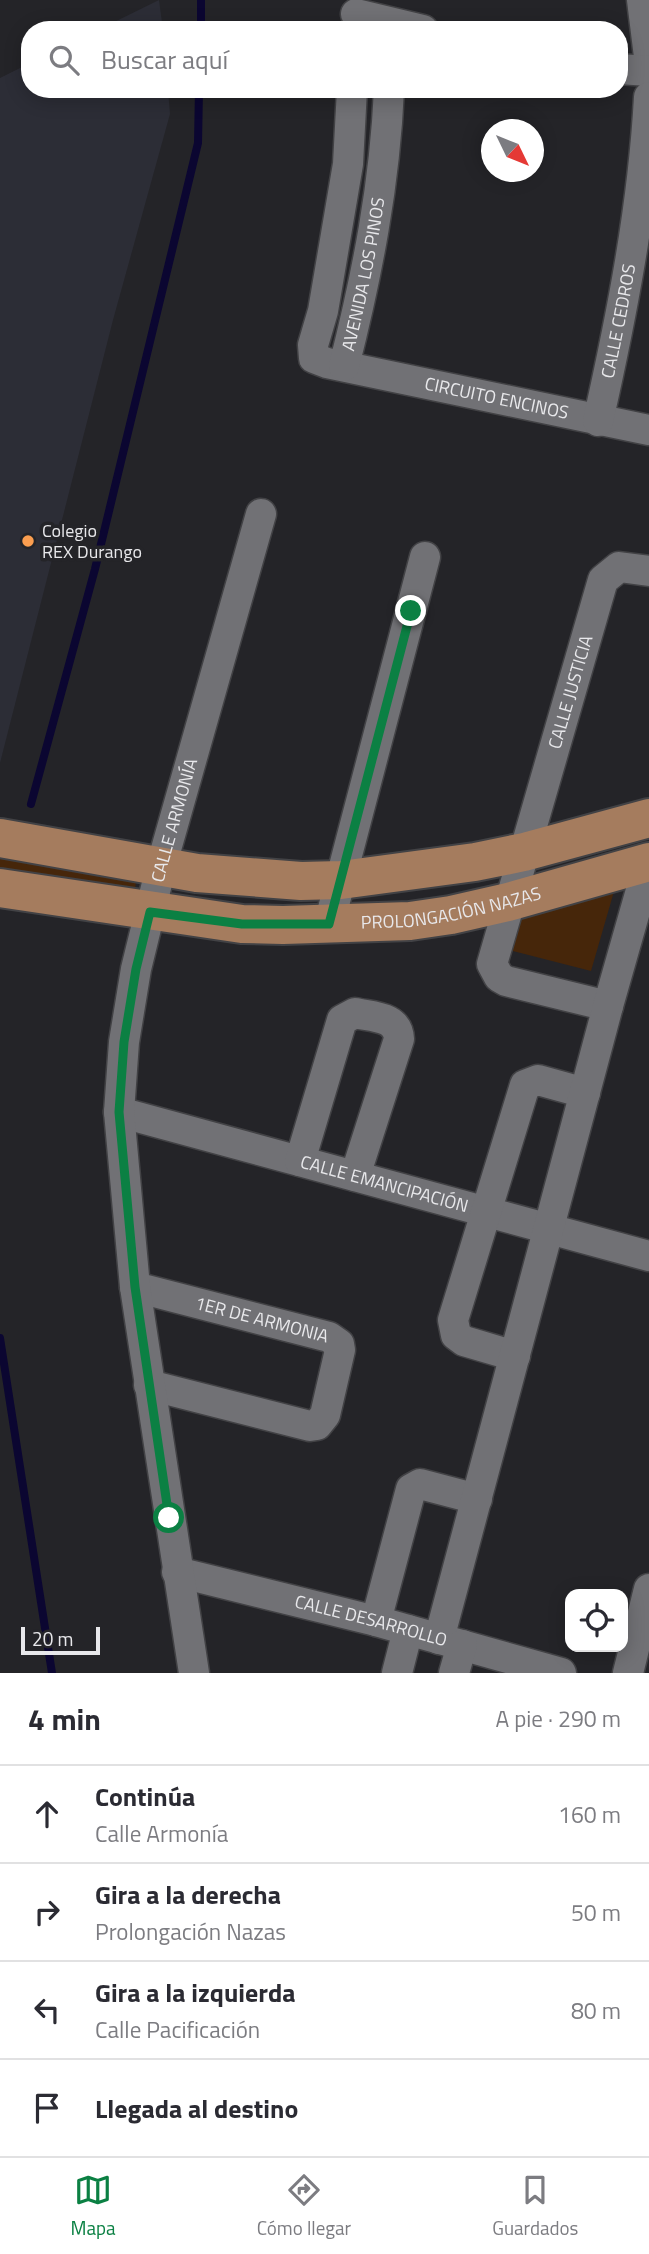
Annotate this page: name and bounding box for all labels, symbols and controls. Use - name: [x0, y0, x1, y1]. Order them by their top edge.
- search box: [21, 21, 628, 98]
- text: Buscar aquí: [101, 40, 228, 79]
- icon: search: [45, 41, 83, 79]
- north arrow: [481, 119, 544, 182]
- street label: AVENIDA LOS PINOS: [334, 195, 391, 354]
- street label: CALLE CEDROS: [594, 262, 642, 381]
- street label: CIRCUITO ENCINOS: [422, 370, 571, 426]
- place label: Colegio REX Durango: [42, 517, 142, 565]
- marker: Colegio REX Durango: [20, 533, 36, 549]
- route end: [395, 595, 426, 626]
- street label: CALLE JUSTICIA: [541, 632, 599, 752]
- street label: CALLE ARMONÍA: [144, 755, 204, 885]
- street label: PROLONGACIÓN NAZAS: [360, 879, 544, 936]
- street label: CALLE EMANCIPACIÓN: [298, 1148, 471, 1219]
- street label: 1ER DE ARMONIA: [192, 1289, 332, 1349]
- route start: [153, 1502, 184, 1533]
- street label: CALLE DESARROLLO: [292, 1588, 450, 1653]
- map controls: [565, 1589, 628, 1652]
- button: locate: [565, 1589, 628, 1652]
- scale bar: [21, 1624, 100, 1656]
- text: 20 m: [32, 1624, 73, 1653]
- text: 4 min: [28, 1696, 101, 1742]
- text: A pie · 290 m: [495, 1701, 621, 1736]
- text: Continúa: [95, 1777, 195, 1816]
- icon: ahead: [28, 1795, 66, 1833]
- text: 160 m: [558, 1797, 621, 1832]
- text: Calle Armonía: [95, 1816, 228, 1851]
- text: Gira a la derecha: [95, 1875, 281, 1914]
- icon: right: [28, 1893, 66, 1931]
- text: 50 m: [571, 1895, 621, 1930]
- text: Prolongación Nazas: [95, 1914, 286, 1949]
- text: Gira a la izquierda: [95, 1973, 296, 2012]
- icon: left: [28, 1991, 66, 2029]
- text: 80 m: [571, 1993, 621, 2028]
- text: Calle Pacificación: [95, 2012, 260, 2047]
- icon: arrive: [28, 2089, 66, 2127]
- text: Llegada al destino: [95, 2089, 298, 2128]
- tab: Mapa: [71, 2171, 116, 2242]
- tab: Cómo llegar: [257, 2171, 351, 2242]
- tab: Guardados: [492, 2171, 578, 2242]

